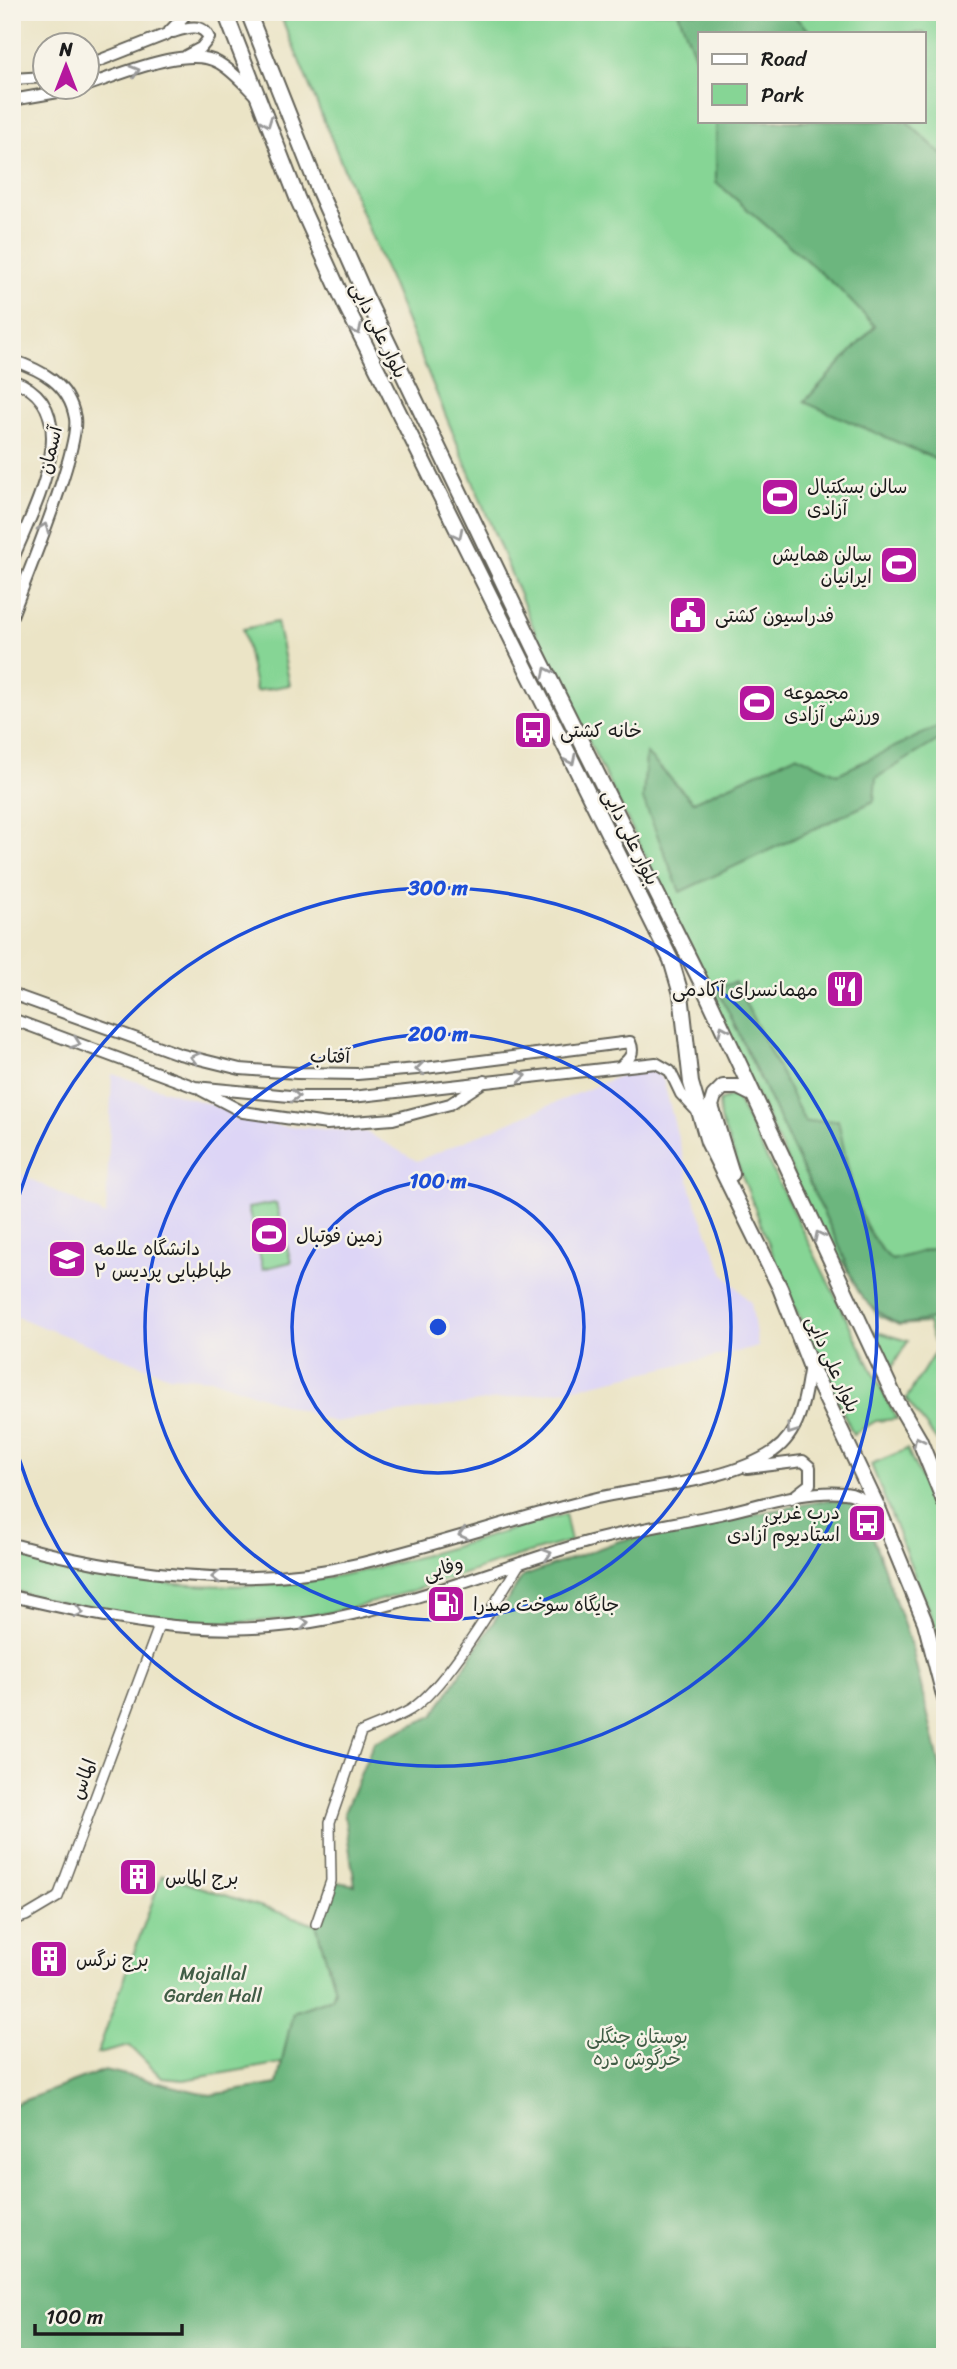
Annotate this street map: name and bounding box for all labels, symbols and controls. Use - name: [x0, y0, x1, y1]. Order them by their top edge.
- north arrow: [32, 32, 102, 102]
- legend: [698, 32, 926, 122]
- text: N: [58, 33, 73, 66]
- text: Road: [761, 40, 808, 78]
- one-way arrow: [128, 64, 140, 79]
- text: Park: [761, 76, 804, 114]
- one-way arrow: [259, 115, 273, 127]
- street label: بلوار علی دایی: [341, 276, 417, 384]
- one-way arrow: [349, 323, 363, 335]
- street label: آسمان: [28, 421, 72, 478]
- place label: سالن بسکتبال آزادی: [807, 470, 908, 525]
- sports icon: سالن بسکتبال آزادی: [759, 476, 801, 518]
- one-way arrow: [36, 523, 50, 535]
- one-way arrow: [450, 527, 464, 539]
- place label: سالن همایش ایرانیان: [772, 538, 872, 593]
- sports icon: سالن همایش ایرانیان: [878, 544, 920, 586]
- public building icon: فدراسیون کشتی: [667, 594, 709, 636]
- place label: فدراسیون کشتی: [715, 599, 834, 632]
- one-way arrow: [541, 667, 555, 679]
- place label: مجموعه ورزشی آزادی: [784, 676, 880, 731]
- sports icon: مجموعه ورزشی آزادی: [736, 682, 778, 724]
- bus stop icon: خانه کشتی: [512, 709, 554, 751]
- place label: خانه کشتی: [560, 714, 642, 747]
- one-way arrow: [563, 753, 577, 765]
- street label: بلوار علی دایی: [593, 783, 669, 891]
- text: 300 m: [407, 869, 469, 907]
- restaurant icon: مهمانسرای آکادمی: [824, 968, 866, 1010]
- place label: مهمانسرای آکادمی: [672, 973, 818, 1006]
- text: 200 m: [407, 1015, 469, 1053]
- one-way arrow: [717, 1025, 731, 1037]
- one-way arrow: [70, 1034, 82, 1048]
- street label: آفتاب: [310, 1039, 352, 1073]
- one-way arrow: [189, 1052, 201, 1066]
- one-way arrow: [414, 1061, 426, 1076]
- one-way arrow: [516, 1069, 527, 1084]
- one-way arrow: [290, 1088, 301, 1103]
- text: 100 m: [409, 1162, 467, 1200]
- sports icon: زمین فوتبال: [248, 1214, 290, 1256]
- place label: زمین فوتبال: [296, 1219, 383, 1252]
- one-way arrow: [814, 1231, 828, 1243]
- place label: دانشگاه علامه طباطبایی پردیس ۲: [94, 1232, 232, 1287]
- school or university icon: دانشگاه علامه طباطبایی پردیس ۲: [46, 1238, 88, 1280]
- street label: بلوار علی دایی: [797, 1310, 869, 1418]
- centre of rings: [426, 1315, 450, 1339]
- one-way arrow: [787, 1422, 800, 1435]
- one-way arrow: [913, 1436, 927, 1448]
- place label: درب غربی استادیوم آزادی: [727, 1496, 840, 1551]
- bus stop icon: درب غربی استادیوم آزادی: [846, 1502, 888, 1544]
- one-way arrow: [457, 1525, 469, 1540]
- street label: وفایی: [419, 1546, 467, 1590]
- one-way arrow: [540, 1548, 552, 1563]
- one-way arrow: [210, 1569, 221, 1585]
- fuel station icon: جایگاه سوخت صدرا: [425, 1583, 467, 1625]
- place label: جایگاه سوخت صدرا: [473, 1588, 619, 1621]
- one-way arrow: [73, 1604, 85, 1618]
- one-way arrow: [299, 1616, 310, 1631]
- street label: الماس: [60, 1754, 106, 1804]
- building icon: برج الماس: [117, 1856, 159, 1898]
- place label: برج الماس: [165, 1861, 239, 1894]
- building icon: برج نرگس: [28, 1938, 70, 1980]
- place label: برج نرگس: [76, 1943, 149, 1976]
- park label: Mojallal Garden Hall: [164, 1957, 263, 2012]
- park label: بوستان جنگلی خرگوش دره: [586, 2020, 688, 2075]
- scale bar: [35, 2292, 182, 2336]
- text: 100 m: [46, 2298, 103, 2336]

